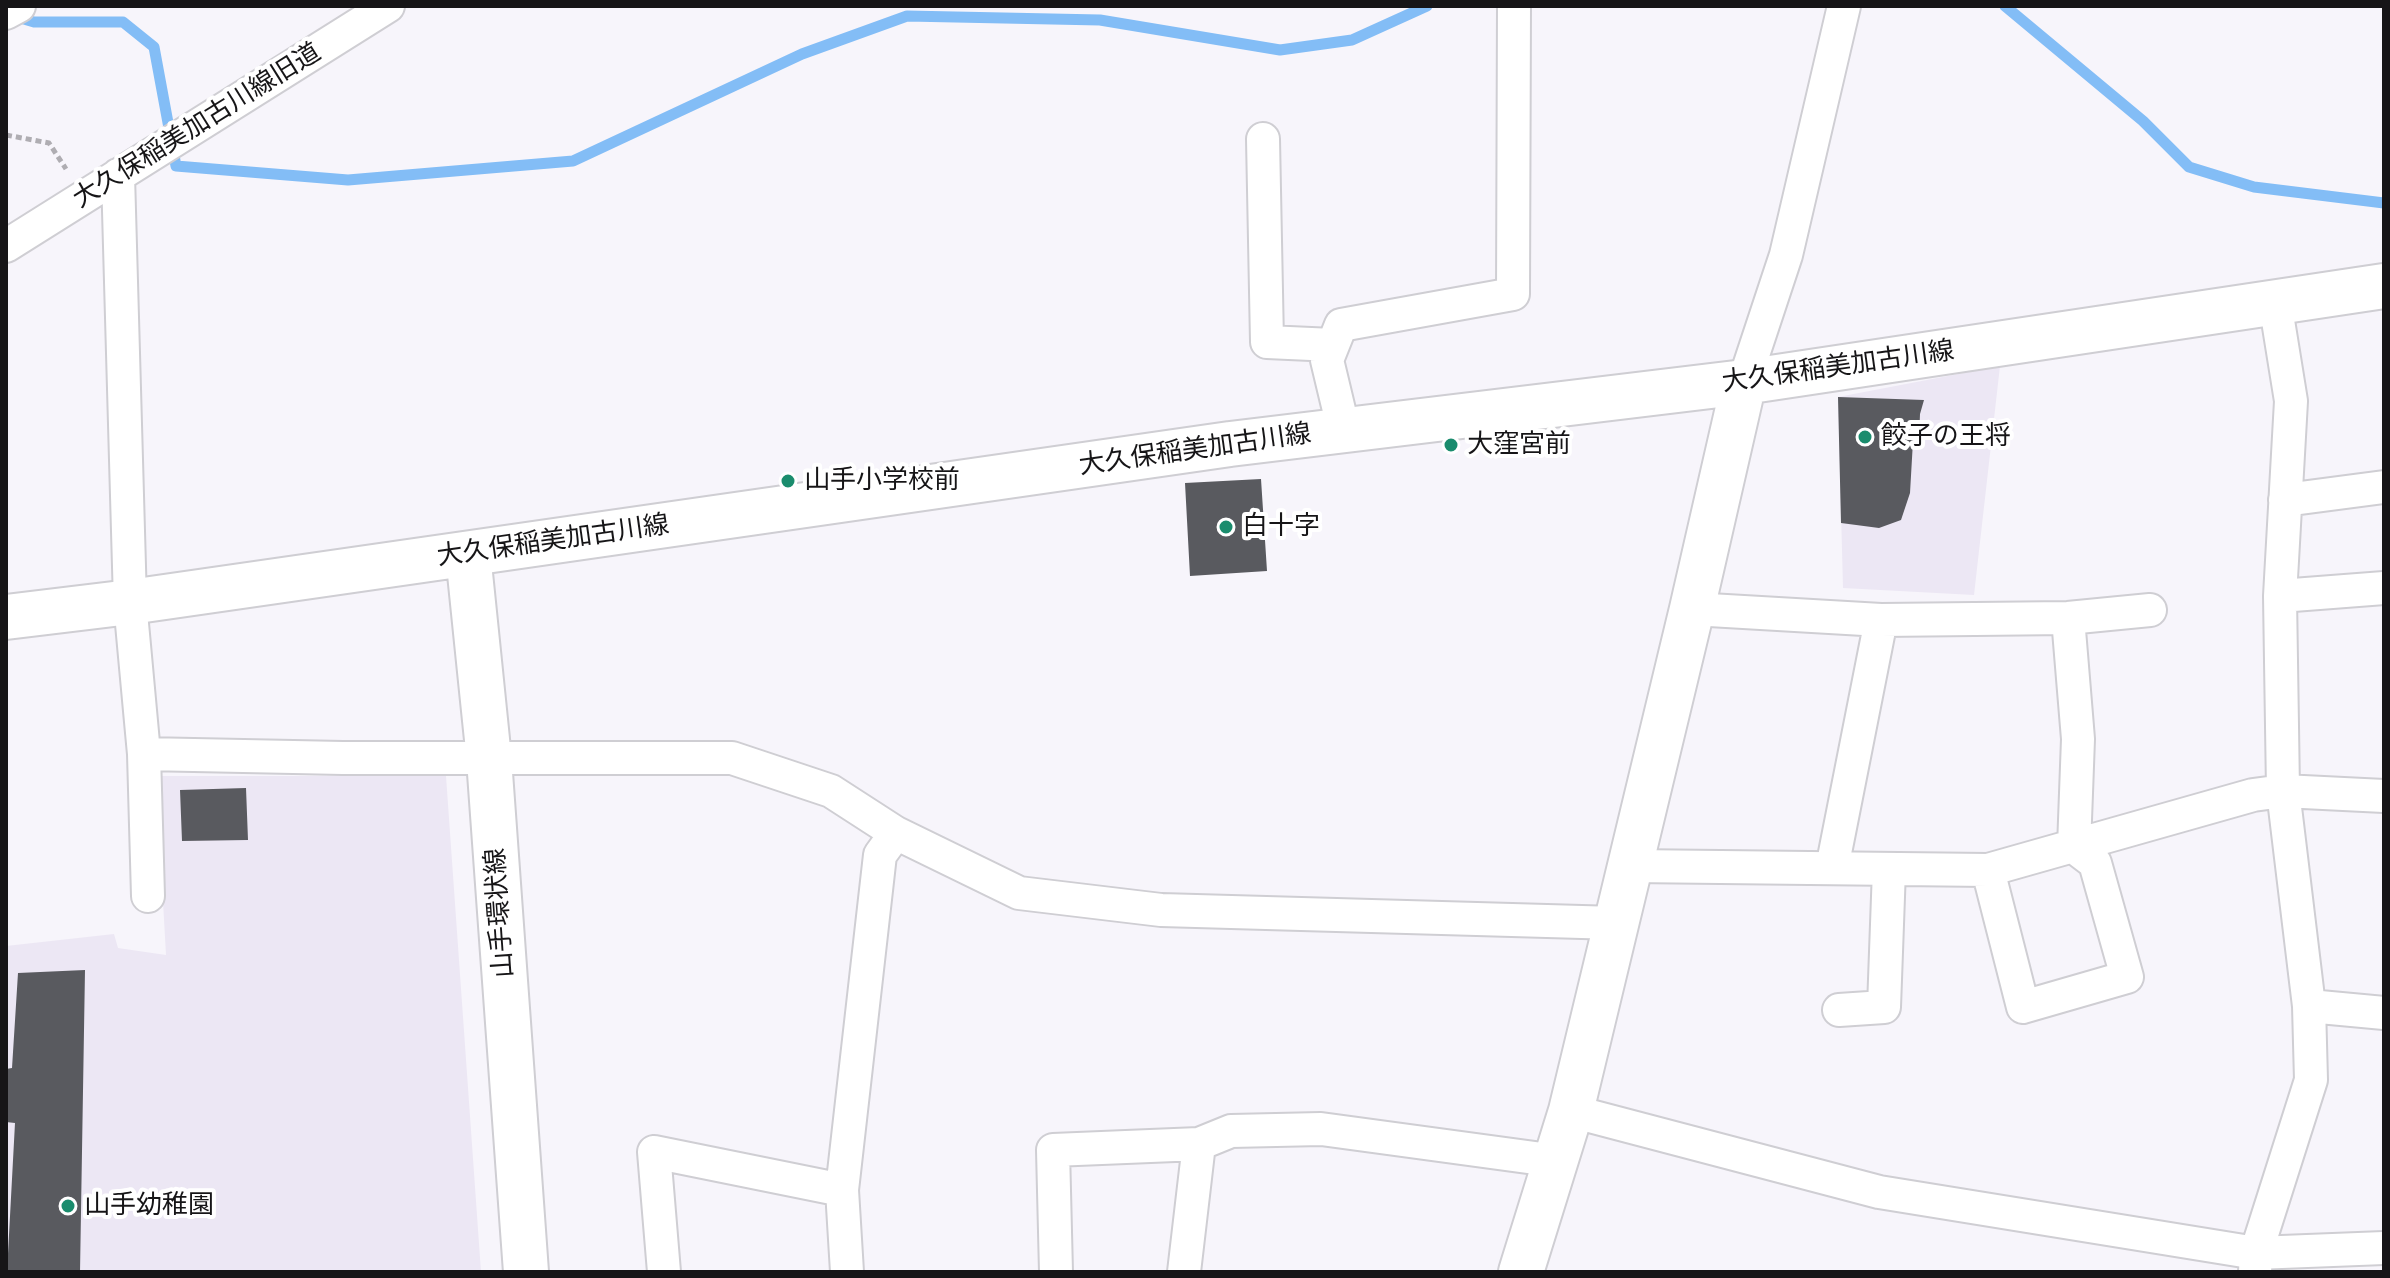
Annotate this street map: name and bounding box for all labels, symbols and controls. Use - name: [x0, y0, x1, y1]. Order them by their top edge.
- street label: 大久保稲美加古川線旧道: [67, 37, 327, 215]
- street label: 大久保稲美加古川線: [1720, 335, 1956, 399]
- street label: 大久保稲美加古川線: [1077, 418, 1313, 482]
- place label: 餃子の王将: [1881, 421, 2011, 453]
- marker: 餃子の王将: [1856, 428, 1874, 446]
- place label: 大窪宮前: [1467, 429, 1571, 461]
- marker: 大窪宮前: [1442, 436, 1460, 454]
- place label: 山手小学校前: [804, 465, 960, 497]
- marker: 山手小学校前: [779, 472, 797, 490]
- street label: 大久保稲美加古川線: [435, 509, 671, 573]
- place label: 白十字: [1242, 511, 1320, 543]
- marker: 白十字: [1217, 518, 1235, 536]
- street label: 山手環状線: [480, 847, 520, 979]
- place label: 山手幼稚園: [84, 1190, 214, 1222]
- marker: 山手幼稚園: [59, 1197, 77, 1215]

